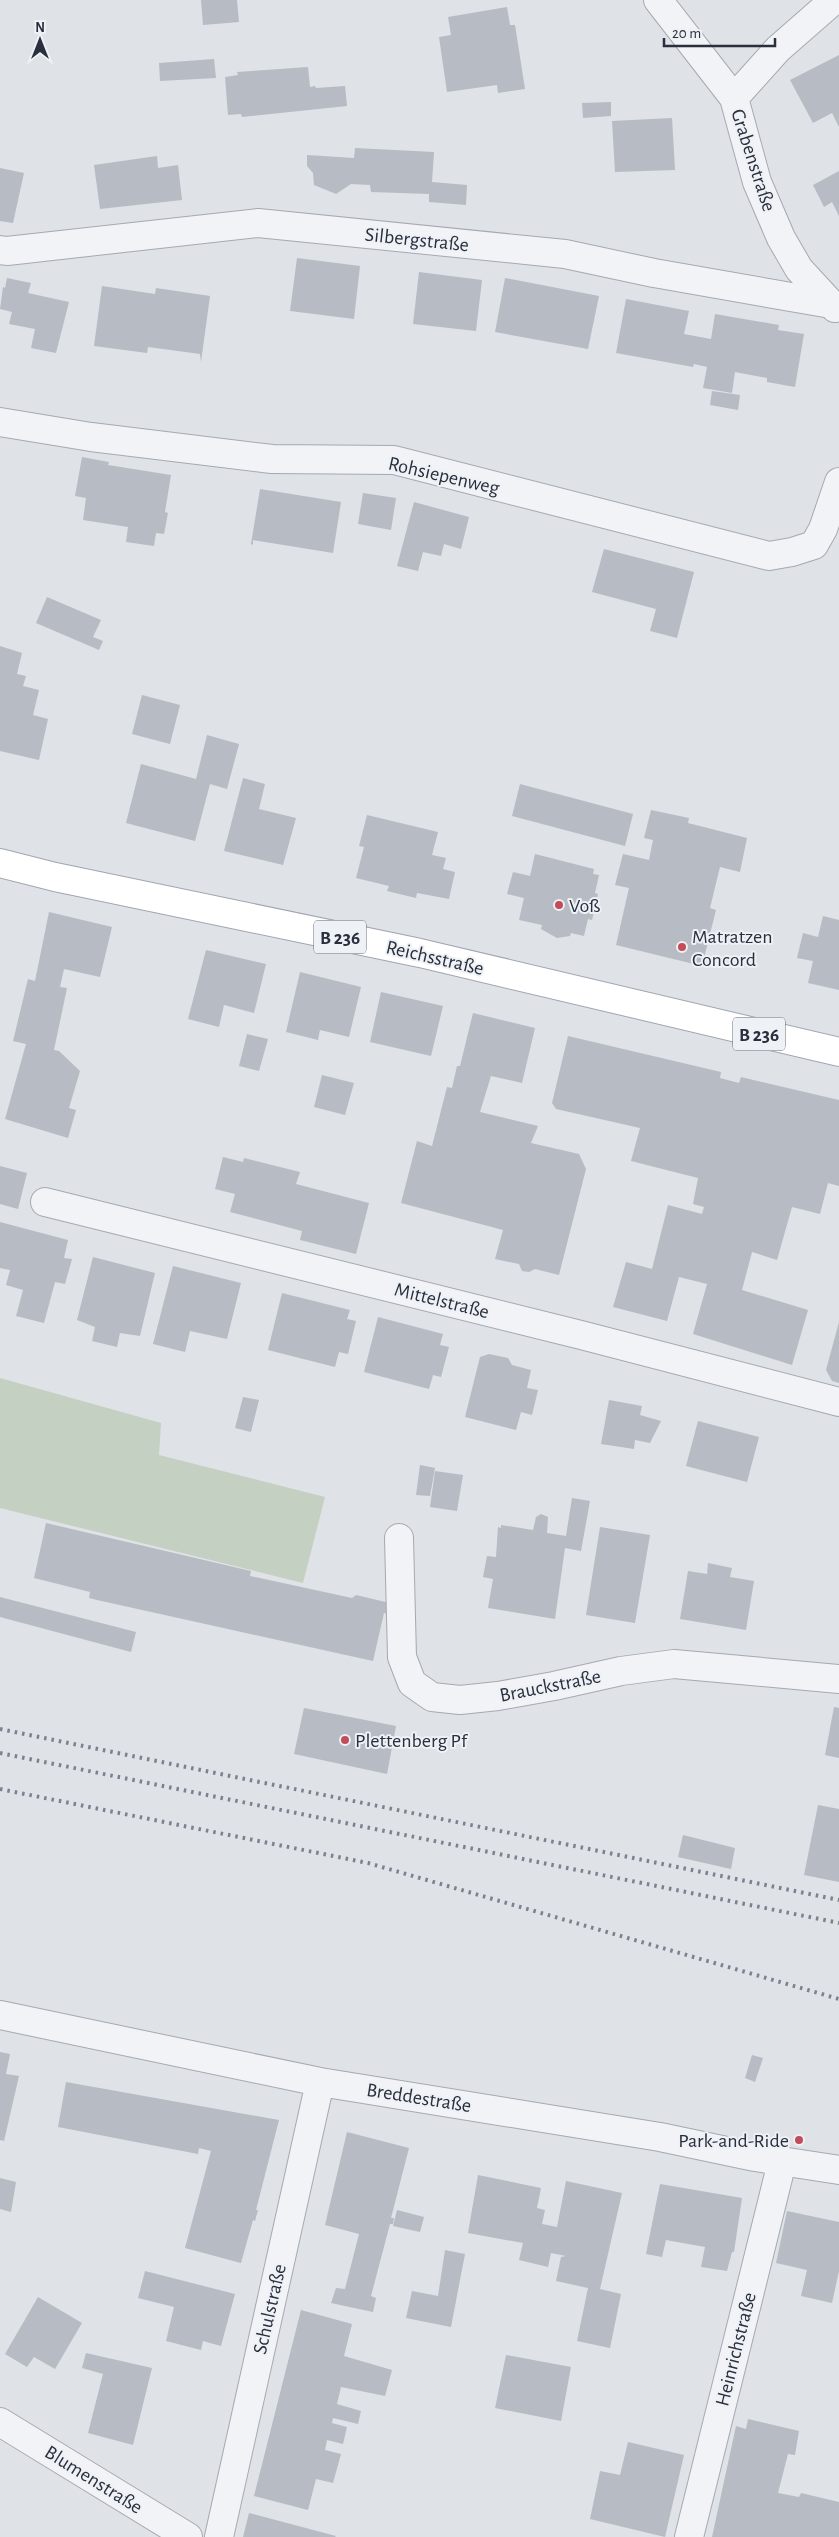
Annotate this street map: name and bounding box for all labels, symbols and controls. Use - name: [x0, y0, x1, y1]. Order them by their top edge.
- north arrow: [15, 15, 65, 65]
- scale bar: [664, 15, 775, 47]
- text: N: [35, 21, 45, 35]
- text: 20 m: [672, 26, 701, 41]
- street label: Grabenstraße: [727, 107, 779, 214]
- street label: Silbergstraße: [364, 225, 470, 255]
- street label: Rohsiepenweg: [386, 453, 501, 499]
- place label: Voß: [569, 896, 601, 916]
- marker: Voß: [553, 899, 565, 911]
- road number: B 236: [314, 920, 366, 954]
- place label: Matratzen Concord: [692, 927, 773, 970]
- street label: Reichsstraße: [384, 937, 486, 979]
- marker: Matratzen Concord: [676, 941, 688, 953]
- road number: B 236: [733, 1018, 785, 1050]
- street label: Mittelstraße: [392, 1280, 491, 1322]
- street label: Brauckstraße: [498, 1666, 602, 1706]
- place label: Plettenberg Pf: [355, 1731, 468, 1751]
- marker: Plettenberg Pf: [339, 1734, 351, 1746]
- street label: Breddestraße: [365, 2080, 473, 2116]
- place label: Park-and-Ride: [678, 2131, 789, 2151]
- marker: Park-and-Ride: [793, 2134, 805, 2146]
- street label: Schulstraße: [250, 2262, 290, 2356]
- street label: Heinrichstraße: [712, 2290, 760, 2408]
- street label: Blumenstraße: [41, 2442, 146, 2518]

